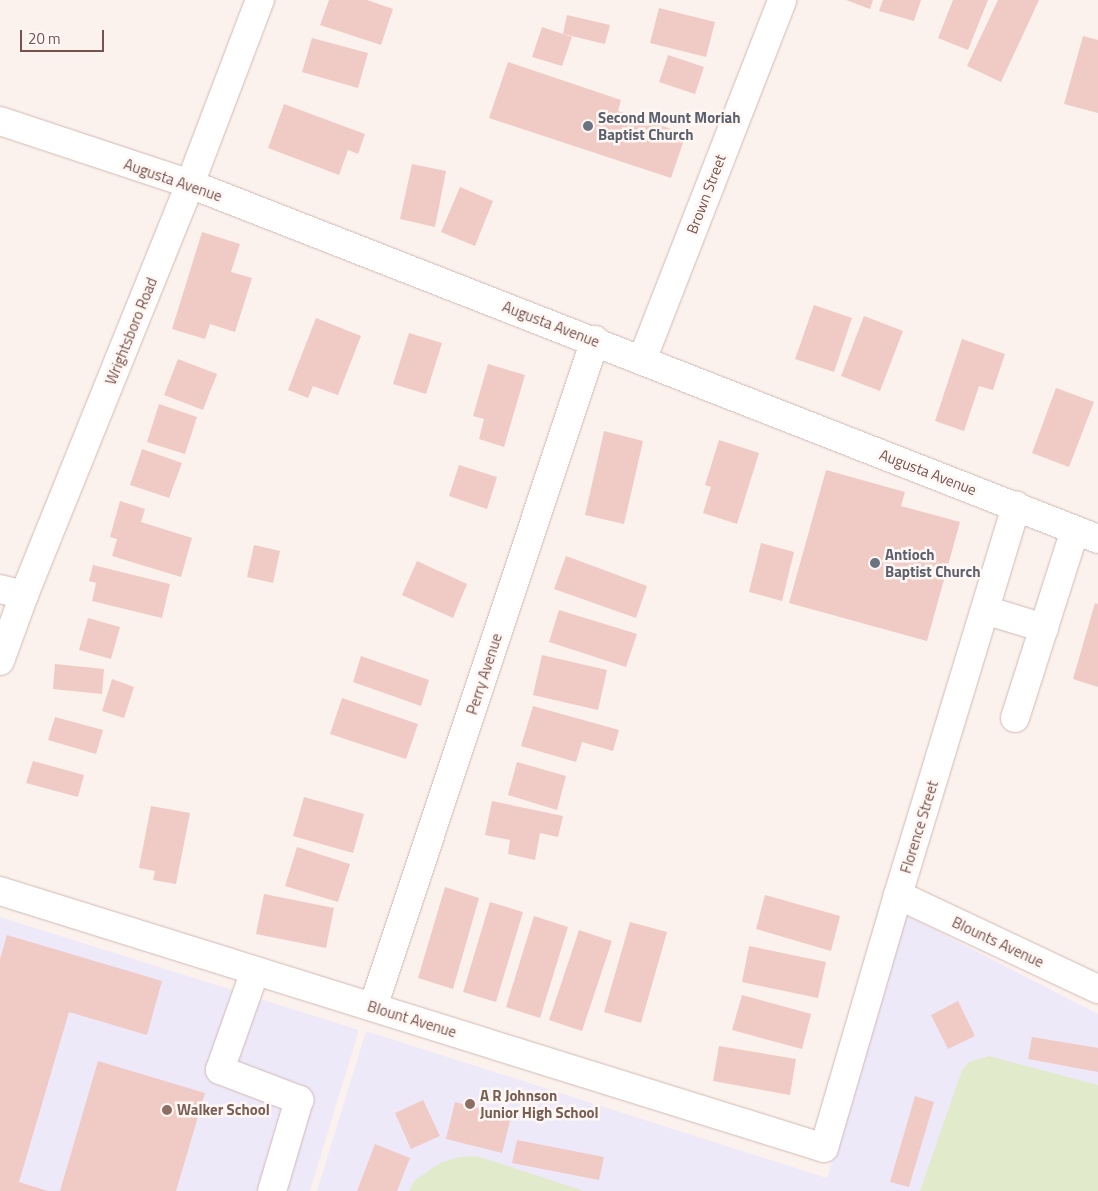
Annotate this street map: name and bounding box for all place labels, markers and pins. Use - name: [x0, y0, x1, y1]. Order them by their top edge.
- place label: Second Mount Moriah Baptist Church: [598, 108, 741, 143]
- marker: Second Mount Moriah Baptist Church: [582, 120, 594, 132]
- place label: Antioch Baptist Church: [885, 545, 980, 580]
- marker: Antioch Baptist Church: [869, 557, 881, 569]
- place label: A R Johnson Junior High School: [480, 1086, 599, 1121]
- marker: A R Johnson Junior High School: [464, 1098, 476, 1110]
- place label: Walker School: [177, 1101, 270, 1119]
- marker: Walker School: [161, 1104, 173, 1116]

